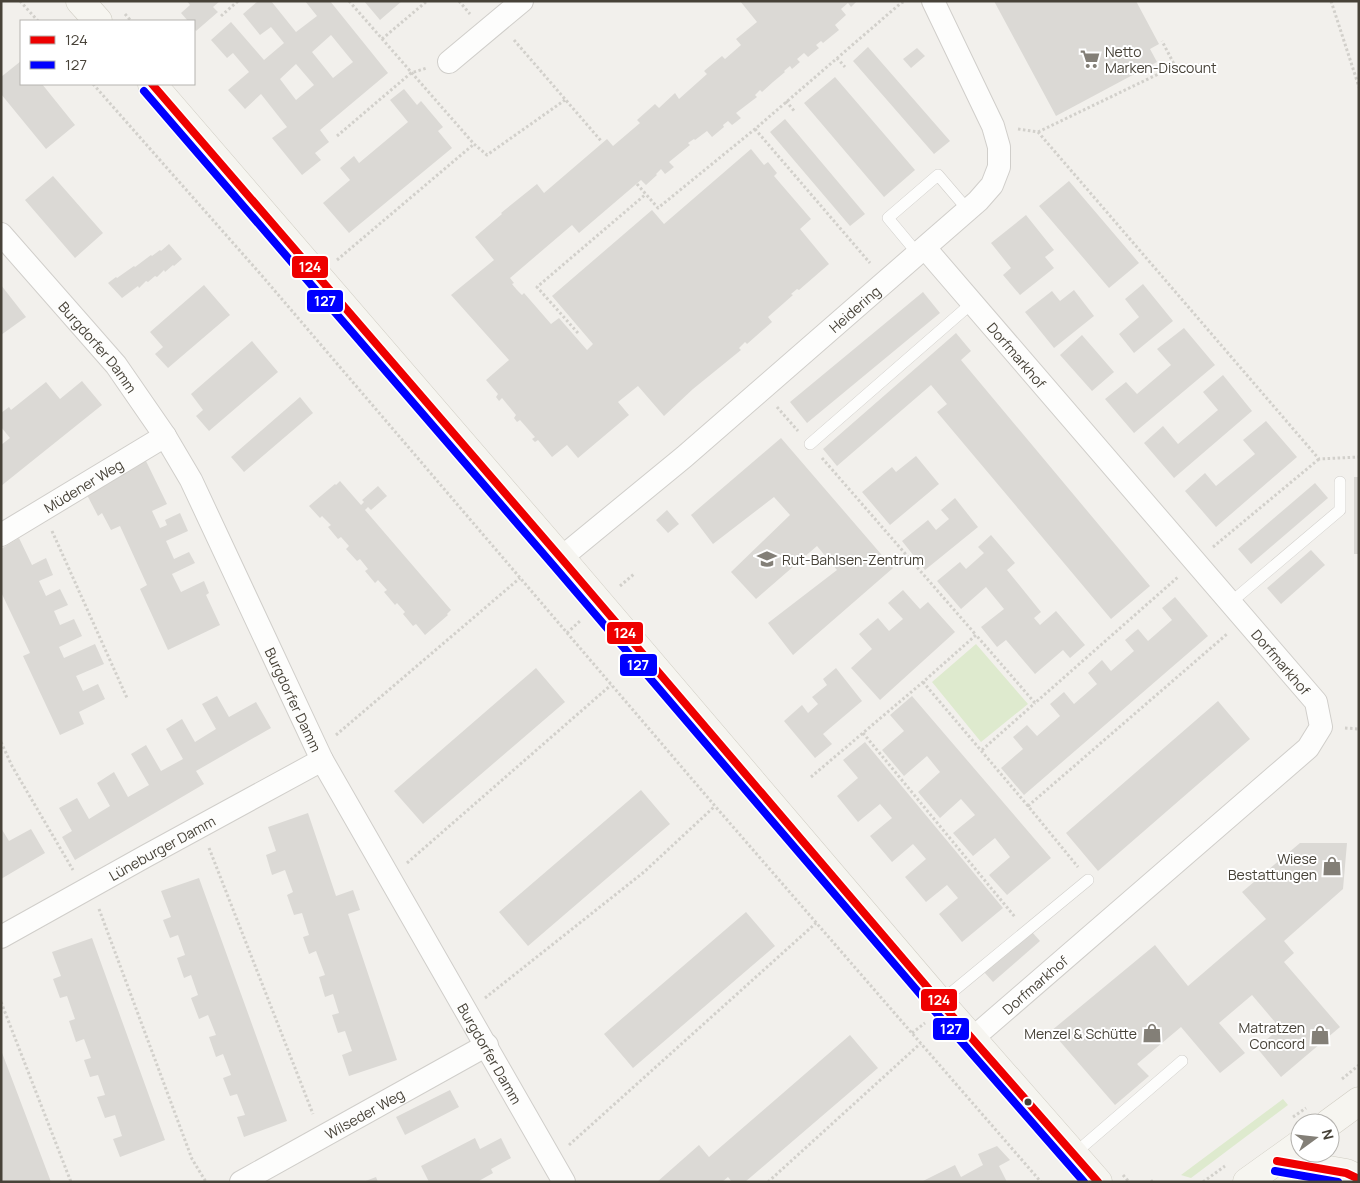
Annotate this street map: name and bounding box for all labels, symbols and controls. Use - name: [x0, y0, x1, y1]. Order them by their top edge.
- legend: [20, 20, 195, 85]
- text: 124: [65, 29, 88, 50]
- place label: Netto Marken-Discount: [1105, 42, 1217, 77]
- supermarket icon: Netto Marken-Discount: [1079, 48, 1101, 70]
- text: 127: [65, 54, 87, 75]
- line badge: 124: [291, 255, 329, 279]
- text: 124: [299, 257, 321, 276]
- street label: Heidering: [825, 281, 884, 336]
- line badge: 127: [306, 289, 344, 313]
- text: 127: [314, 291, 336, 310]
- street label: Burgdorfer Damm: [55, 297, 142, 396]
- street label: Dorfmarkhof: [983, 318, 1051, 392]
- street label: Müdener Weg: [40, 454, 126, 517]
- school or university icon: Rut-Bahlsen-Zentrum: [756, 548, 778, 570]
- place label: Rut-Bahlsen-Zentrum: [782, 550, 924, 569]
- line badge: 124: [606, 621, 644, 645]
- text: 124: [614, 623, 636, 642]
- street label: Dorfmarkhof: [1248, 625, 1315, 699]
- street label: Burgdorfer Damm: [261, 644, 326, 755]
- line badge: 127: [619, 653, 658, 677]
- text: 127: [627, 655, 649, 674]
- street label: Lüneburger Damm: [105, 811, 218, 884]
- place label: Wiese Bestattungen: [1228, 849, 1317, 884]
- shop icon: Wiese Bestattungen: [1321, 855, 1343, 877]
- street label: Dorfmarkhof: [998, 951, 1072, 1019]
- line badge: 124: [920, 988, 958, 1012]
- text: 124: [928, 990, 950, 1009]
- street label: Burgdorfer Damm: [454, 999, 527, 1107]
- line badge: 127: [932, 1017, 970, 1041]
- place label: Matratzen Concord: [1239, 1018, 1305, 1053]
- text: 127: [940, 1019, 962, 1038]
- shop icon: Menzel & Schütte: [1141, 1022, 1163, 1044]
- place label: Menzel & Schütte: [1024, 1024, 1137, 1043]
- shop icon: Matratzen Concord: [1309, 1024, 1331, 1046]
- street label: Wilseder Weg: [321, 1084, 407, 1143]
- unlabelled marker: [1023, 1097, 1033, 1107]
- north arrow: [1290, 1113, 1340, 1163]
- text: N: [1318, 1127, 1339, 1142]

